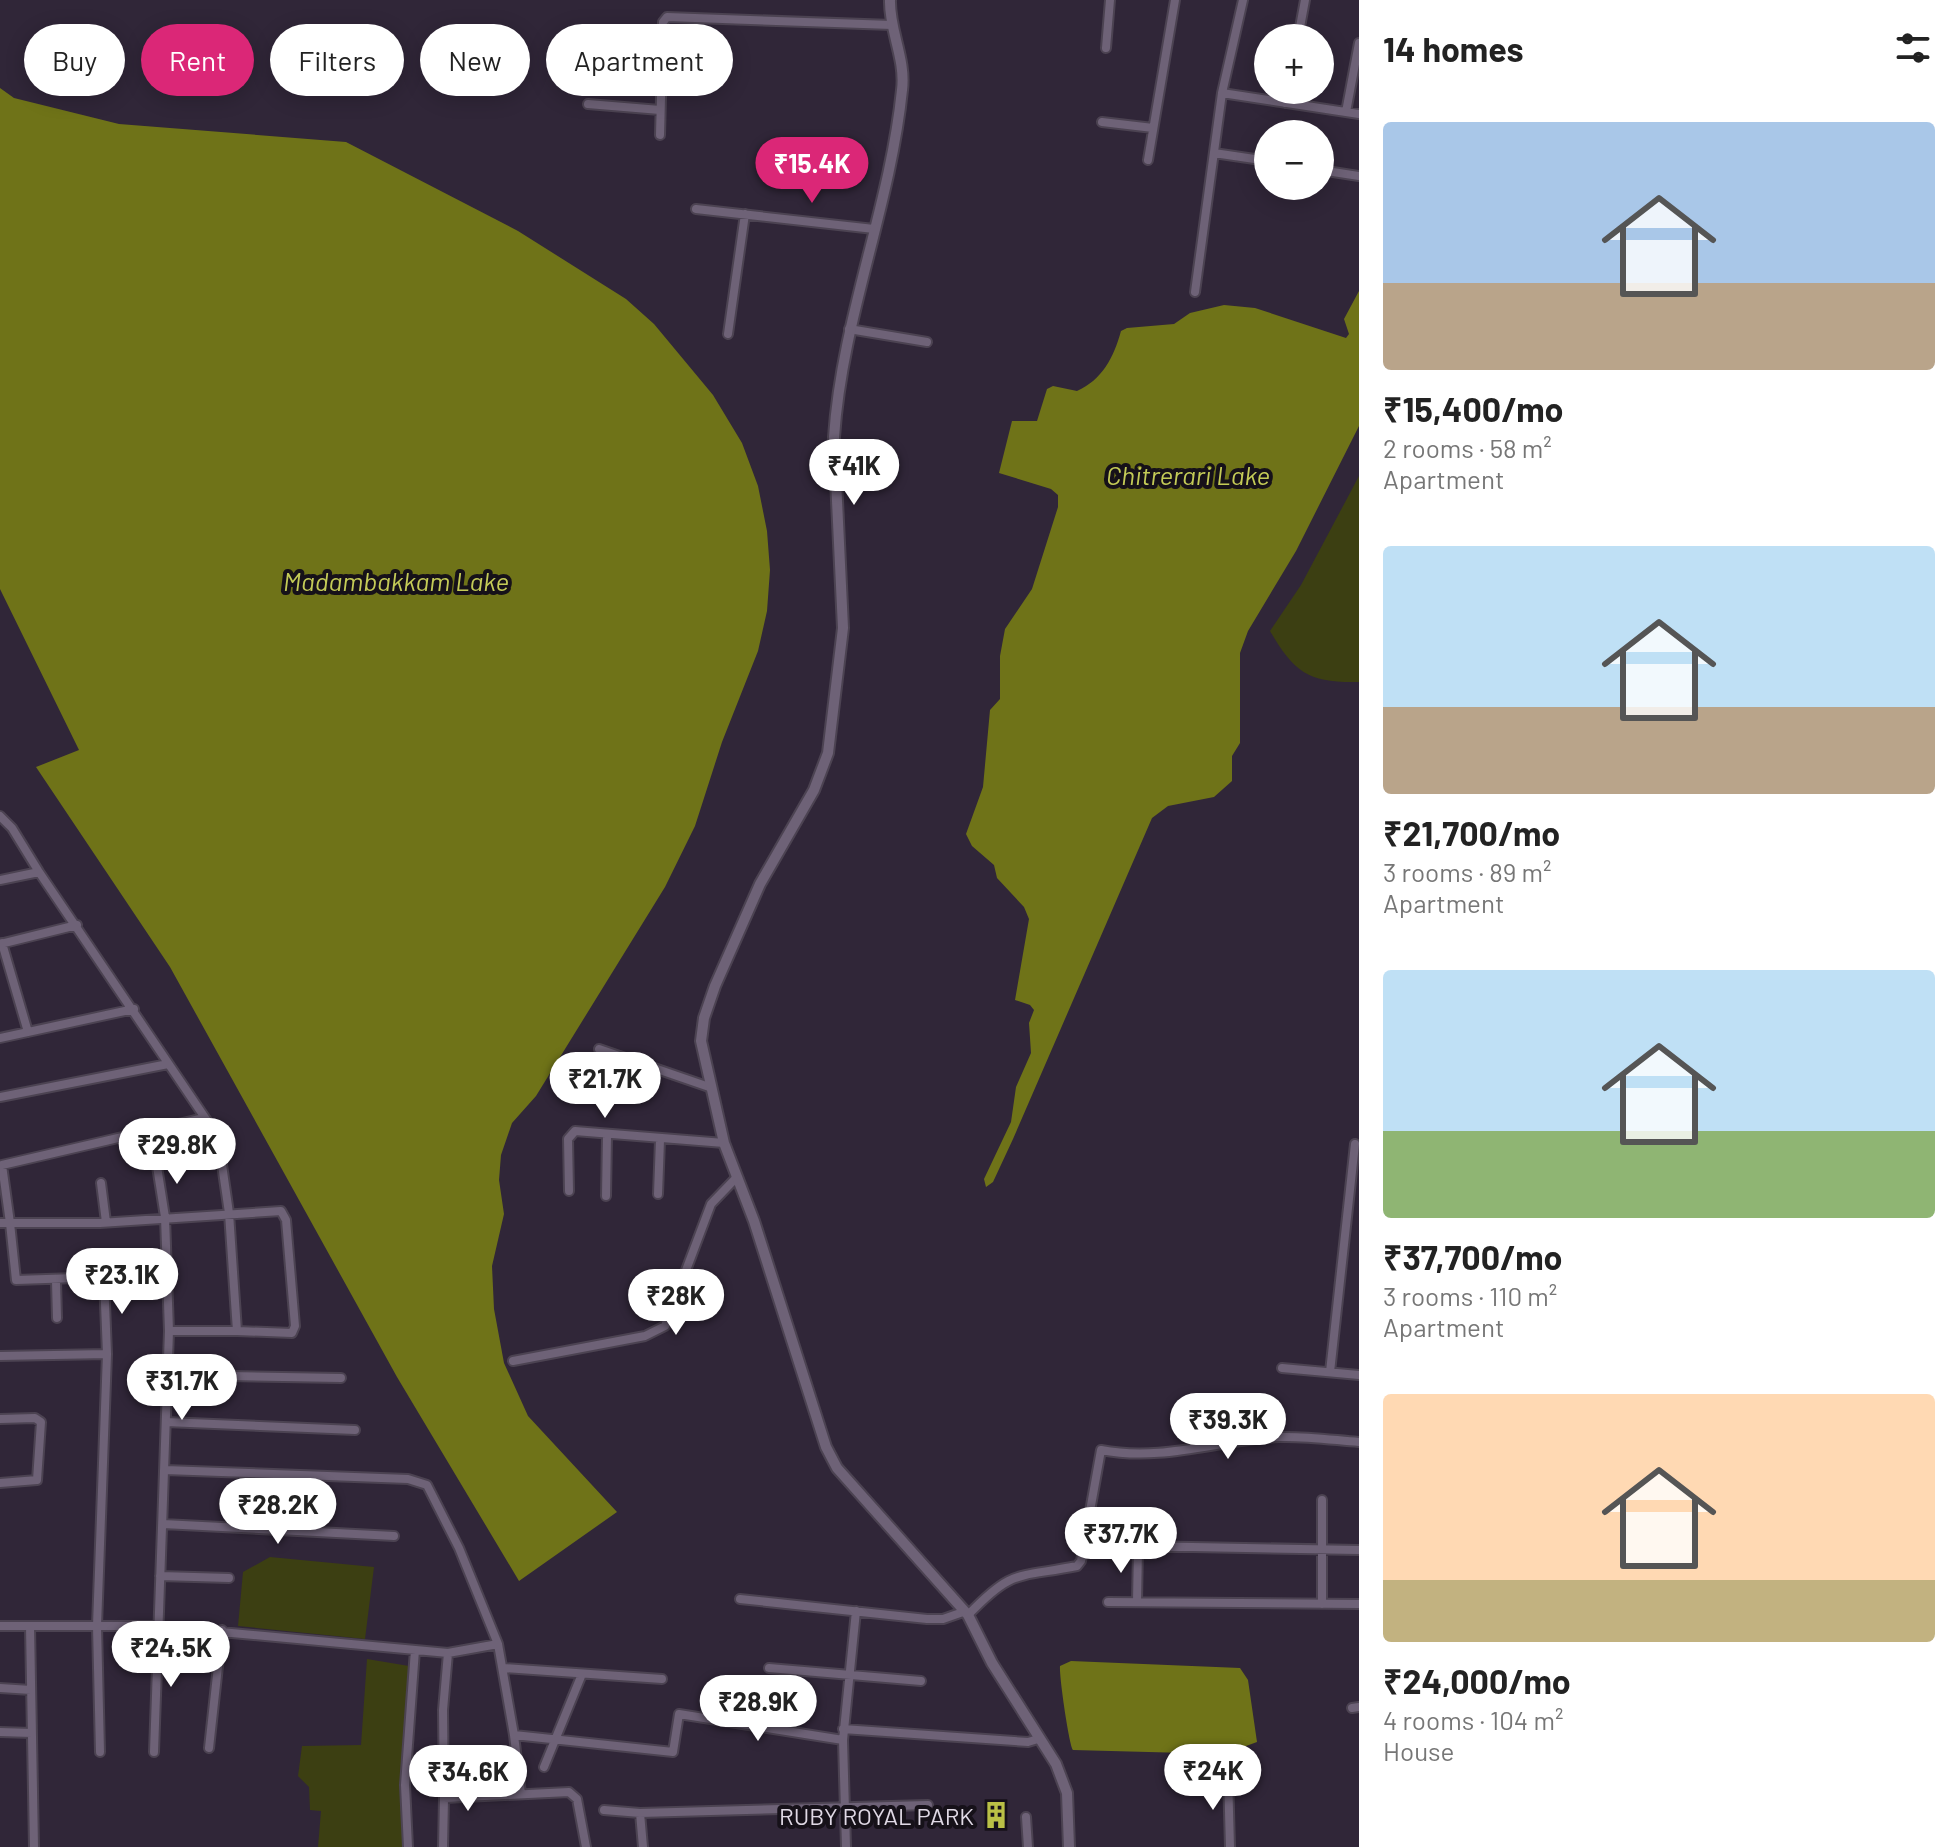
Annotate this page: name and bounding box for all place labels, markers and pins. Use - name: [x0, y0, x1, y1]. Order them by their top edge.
- pin: ₹15.4K: [747, 137, 877, 205]
- pin: ₹41K: [807, 439, 901, 507]
- pin: ₹21.7K: [540, 1052, 670, 1120]
- pin: ₹29.8K: [112, 1118, 242, 1186]
- pin: ₹23.1K: [57, 1248, 187, 1316]
- pin: ₹28K: [629, 1269, 723, 1337]
- pin: ₹31.7K: [117, 1354, 247, 1422]
- pin: ₹39.3K: [1163, 1393, 1293, 1461]
- pin: ₹28.2K: [213, 1478, 343, 1546]
- pin: ₹37.7K: [1056, 1507, 1186, 1575]
- pin: ₹24.5K: [106, 1621, 236, 1689]
- pin: ₹28.9K: [693, 1675, 823, 1743]
- pin: ₹24K: [1166, 1744, 1260, 1812]
- pin: ₹34.6K: [403, 1745, 533, 1813]
- building icon: RUBY ROYAL PARK: [981, 1800, 1011, 1830]
- place label: RUBY ROYAL PARK: [779, 1801, 974, 1830]

